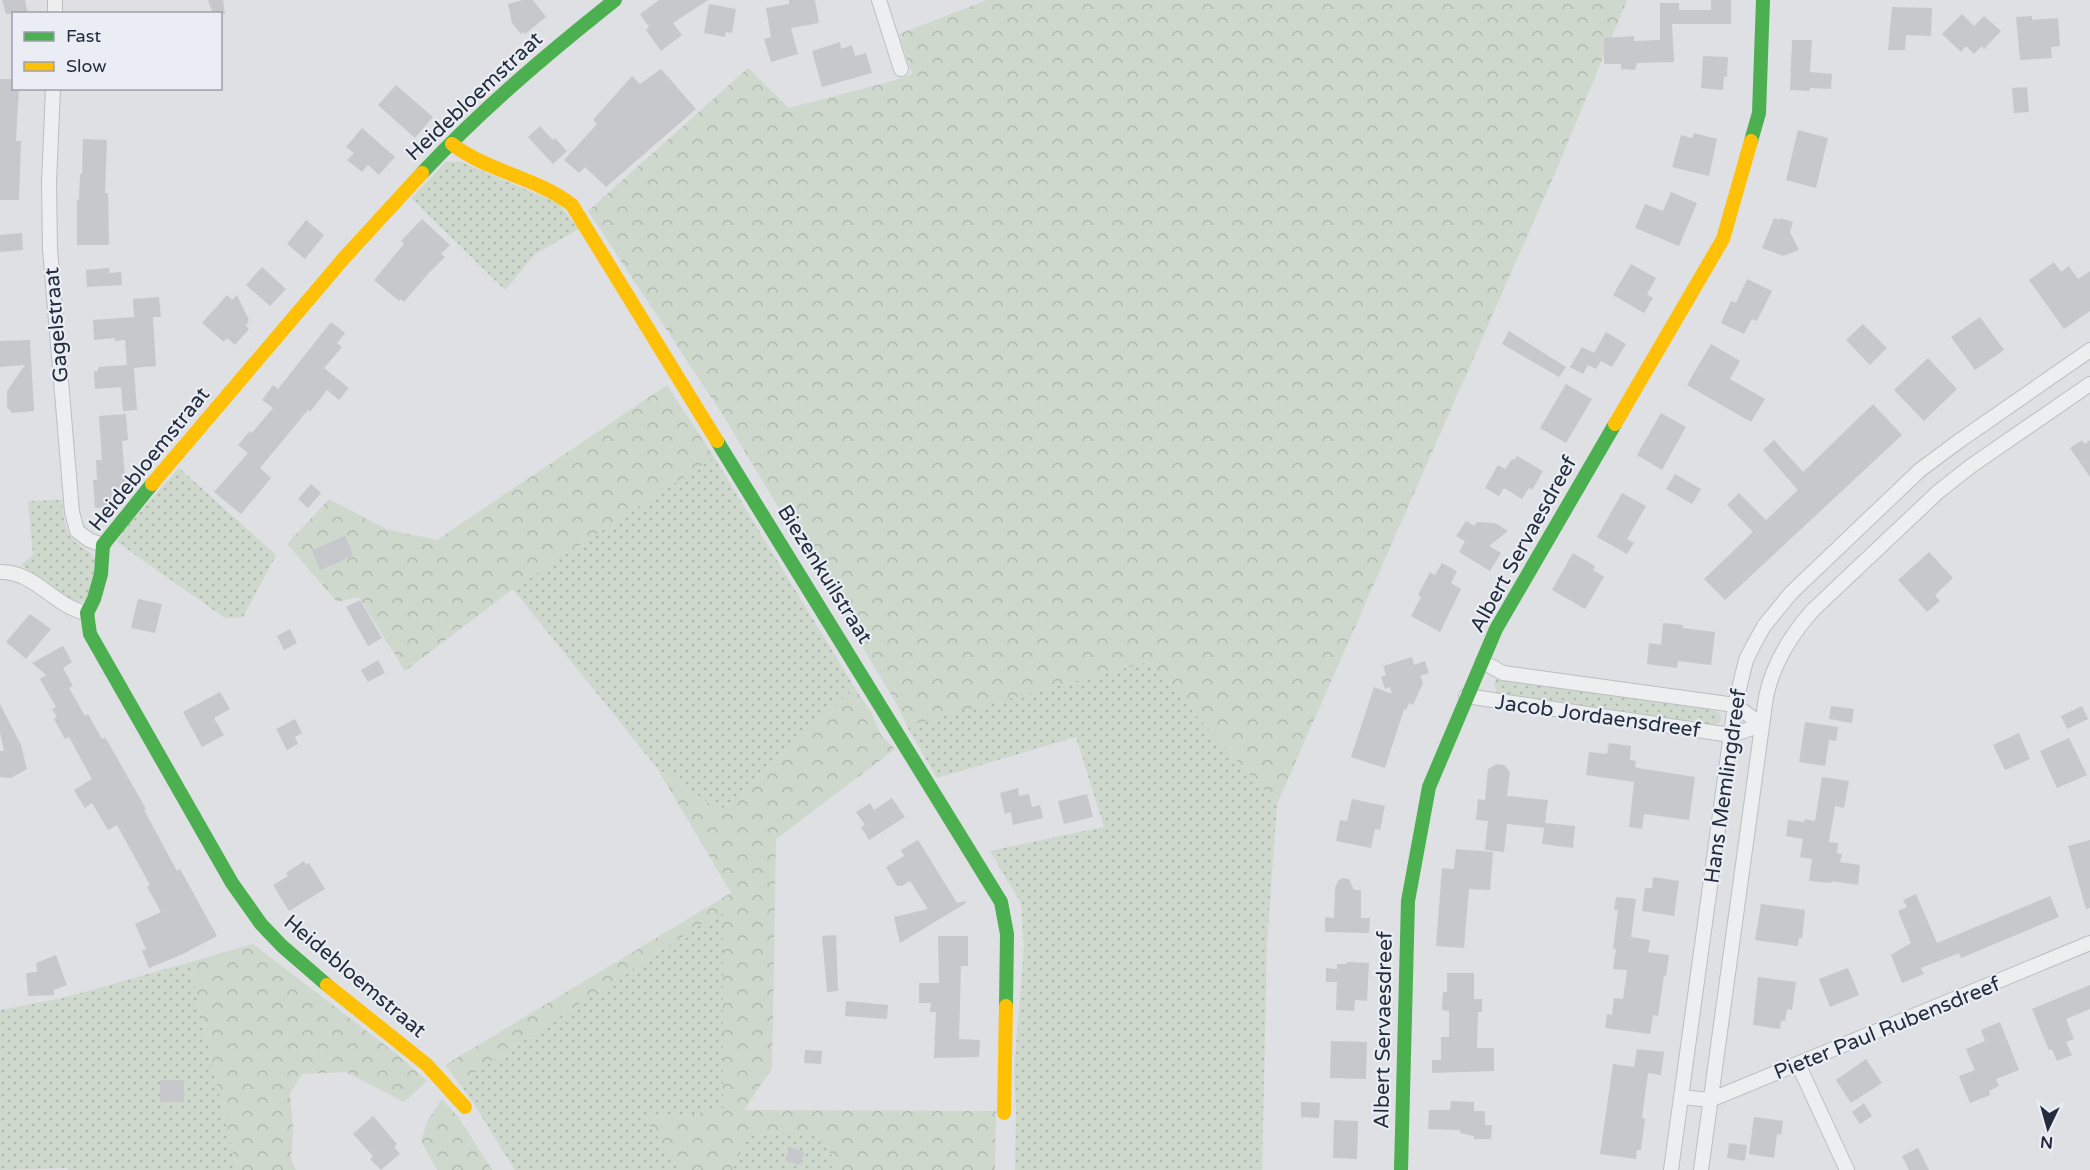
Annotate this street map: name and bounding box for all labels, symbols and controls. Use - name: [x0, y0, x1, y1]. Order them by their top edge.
- legend: [12, 12, 222, 90]
- text: Fast: [66, 25, 101, 47]
- street label: Heidebloemstraat: [401, 27, 548, 166]
- text: Slow: [66, 55, 107, 77]
- street label: Gagelstraat: [39, 266, 74, 384]
- street label: Heidebloemstraat: [84, 382, 215, 536]
- street label: Albert Servaesdreef: [1465, 452, 1582, 637]
- street label: Biezenkuilstraat: [772, 500, 877, 648]
- street label: Hans Memlingdreef: [1699, 687, 1752, 885]
- street label: Jacob Jordaensdreef: [1494, 690, 1702, 743]
- street label: Heidebloemstraat: [279, 910, 431, 1043]
- street label: Albert Servaesdreef: [1369, 931, 1398, 1129]
- street label: Pieter Paul Rubensdreef: [1770, 972, 2004, 1085]
- north arrow: [2018, 1098, 2078, 1158]
- text: N: [2040, 1131, 2054, 1152]

